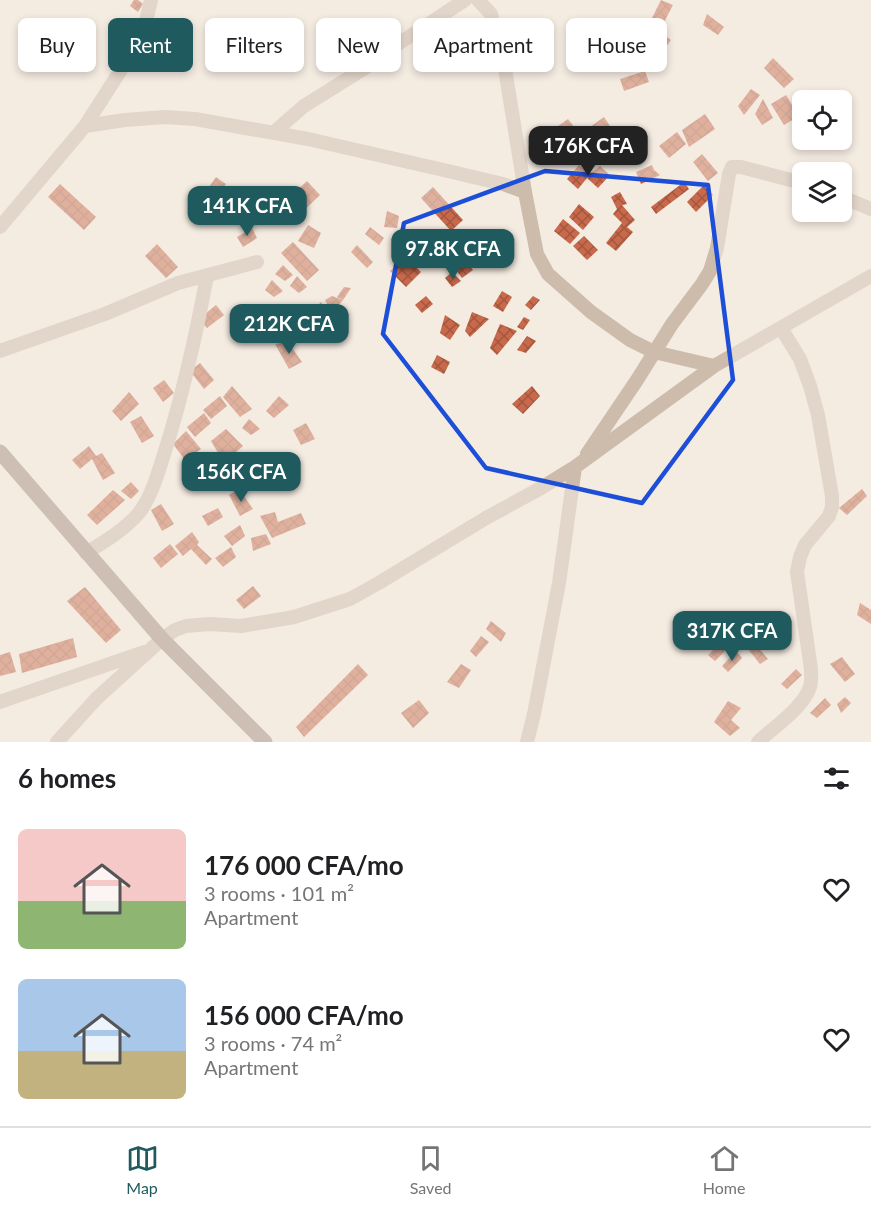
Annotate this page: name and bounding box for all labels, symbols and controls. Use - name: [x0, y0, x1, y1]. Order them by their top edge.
- chip: Buy: [18, 18, 96, 72]
- chip: Rent: [108, 18, 193, 72]
- chip: Filters: [205, 18, 304, 72]
- chip: New: [316, 18, 401, 72]
- chip: Apartment: [413, 18, 554, 72]
- chip: House: [566, 18, 667, 72]
- map controls: [792, 90, 852, 222]
- button: locate: [792, 90, 852, 150]
- pin: 176K CFA: [526, 126, 650, 177]
- text: 176K CFA: [543, 133, 633, 157]
- button: layers: [792, 162, 852, 222]
- pin: 141K CFA: [185, 186, 309, 237]
- text: 141K CFA: [202, 193, 292, 217]
- pin: 97.8K CFA: [384, 229, 522, 280]
- text: 97.8K CFA: [405, 236, 501, 260]
- pin: 212K CFA: [227, 304, 351, 355]
- text: 212K CFA: [244, 311, 334, 335]
- pin: 156K CFA: [179, 452, 303, 503]
- text: 156K CFA: [196, 459, 286, 483]
- pin: 317K CFA: [670, 611, 794, 662]
- text: 317K CFA: [687, 618, 777, 642]
- text: 6 homes: [18, 762, 116, 794]
- icon: filters: [820, 762, 853, 795]
- text: 176 000 CFA/mo: [204, 849, 404, 881]
- icon: home: [66, 853, 138, 925]
- icon: heart: [820, 873, 853, 906]
- text: 3 rooms · 101 m²: [204, 881, 354, 905]
- text: Apartment: [204, 905, 298, 929]
- text: 156 000 CFA/mo: [204, 999, 404, 1031]
- icon: home: [66, 1003, 138, 1075]
- icon: heart: [820, 1023, 853, 1056]
- text: 3 rooms · 74 m²: [204, 1031, 342, 1055]
- text: Apartment: [204, 1055, 298, 1079]
- tab: Map: [126, 1142, 159, 1197]
- tab: Saved: [410, 1142, 452, 1197]
- tab: Home: [703, 1142, 745, 1197]

